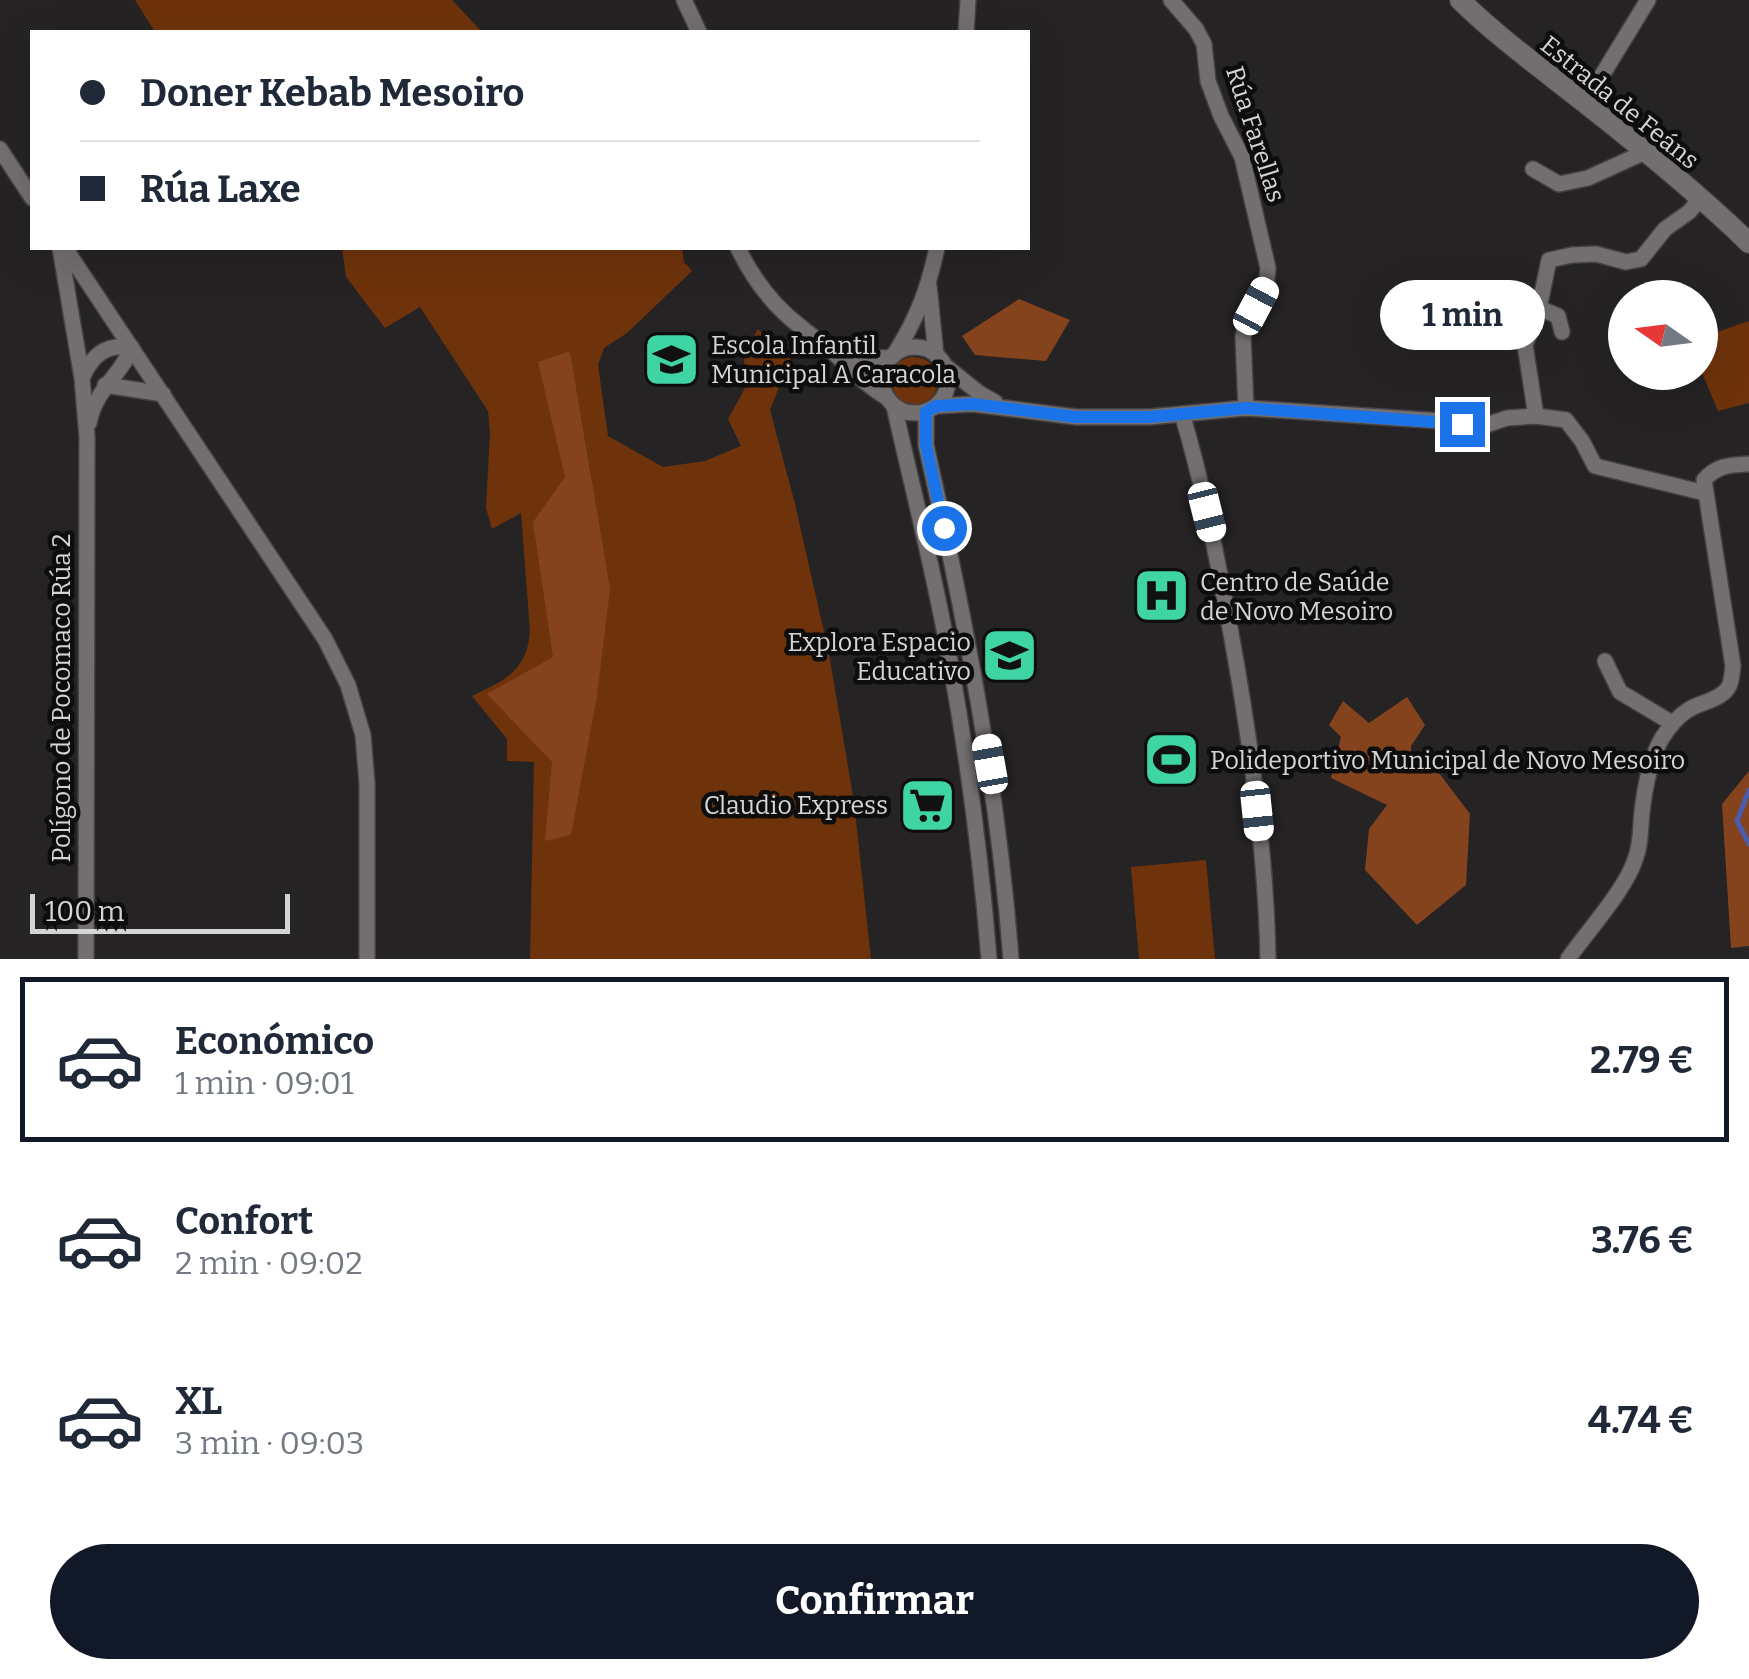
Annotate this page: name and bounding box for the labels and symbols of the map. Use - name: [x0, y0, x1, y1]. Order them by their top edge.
- street label: Estrada de Feáns: [1534, 30, 1704, 176]
- street label: Rúa Farellas: [1219, 63, 1291, 206]
- car: [1229, 272, 1283, 340]
- callout: 1 min: [1380, 279, 1544, 349]
- north arrow: [1608, 280, 1718, 390]
- school or university icon: Escola Infantil Municipal A Caracola: [642, 329, 702, 389]
- place label: Escola Infantil Municipal A Caracola: [711, 331, 956, 390]
- route end: [1440, 402, 1485, 447]
- car: [1185, 479, 1229, 545]
- route start: [922, 506, 967, 551]
- street label: Polígono de Pocomaco Rúa 2: [47, 534, 77, 862]
- hospital icon: Centro de Saúde de Novo Mesoiro: [1131, 566, 1191, 626]
- place label: Centro de Saúde de Novo Mesoiro: [1200, 568, 1393, 627]
- school or university icon: Explora Espacio Educativo: [980, 626, 1040, 686]
- place label: Explora Espacio Educativo: [787, 628, 971, 687]
- sports icon: Polideportivo Municipal de Novo Mesoiro: [1141, 730, 1201, 790]
- car: [970, 732, 1010, 796]
- place label: Polideportivo Municipal de Novo Mesoiro: [1210, 746, 1685, 776]
- supermarket icon: Claudio Express: [897, 775, 957, 835]
- car: [1239, 780, 1275, 842]
- place label: Claudio Express: [704, 791, 888, 821]
- scale bar: [30, 889, 290, 934]

